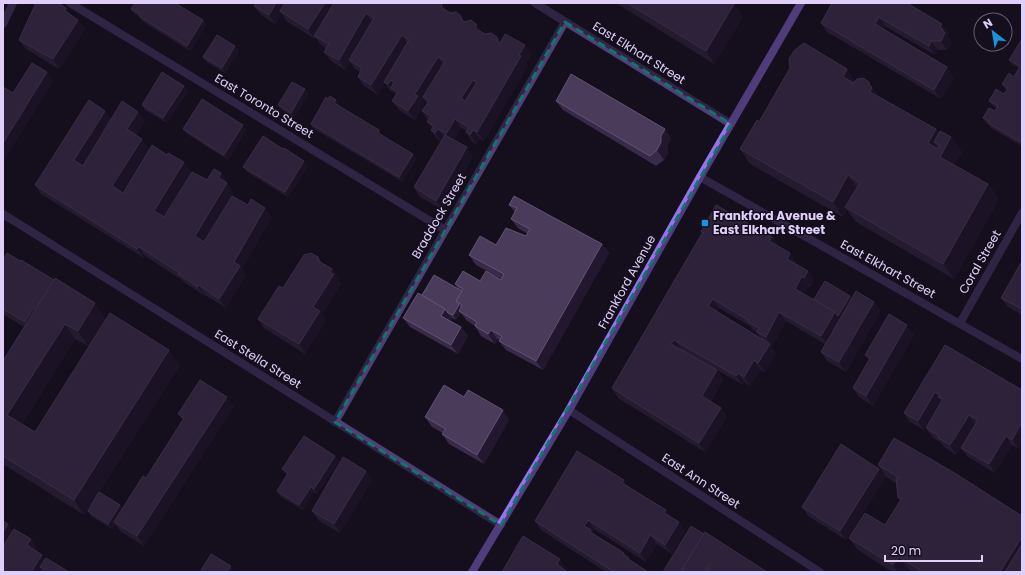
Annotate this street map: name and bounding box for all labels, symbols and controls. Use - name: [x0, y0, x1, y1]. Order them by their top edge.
- north arrow: [973, 12, 1013, 52]
- text: N: [980, 14, 996, 32]
- street label: East Elkhart Street: [590, 17, 689, 88]
- street label: East Toronto Street: [212, 69, 317, 142]
- street label: Braddock Street: [407, 170, 470, 261]
- place label: Frankford Avenue & East Elkhart Street: [713, 207, 836, 238]
- marker: Frankford Avenue & East Elkhart Street: [700, 218, 710, 228]
- street label: Coral Street: [954, 227, 1005, 297]
- street label: Frankford Avenue: [594, 232, 659, 332]
- street label: East Elkhart Street: [838, 235, 939, 302]
- street label: East Stella Street: [212, 325, 305, 392]
- street label: East Ann Street: [659, 449, 744, 512]
- scale bar: [885, 537, 982, 563]
- text: 20 m: [891, 542, 921, 559]

